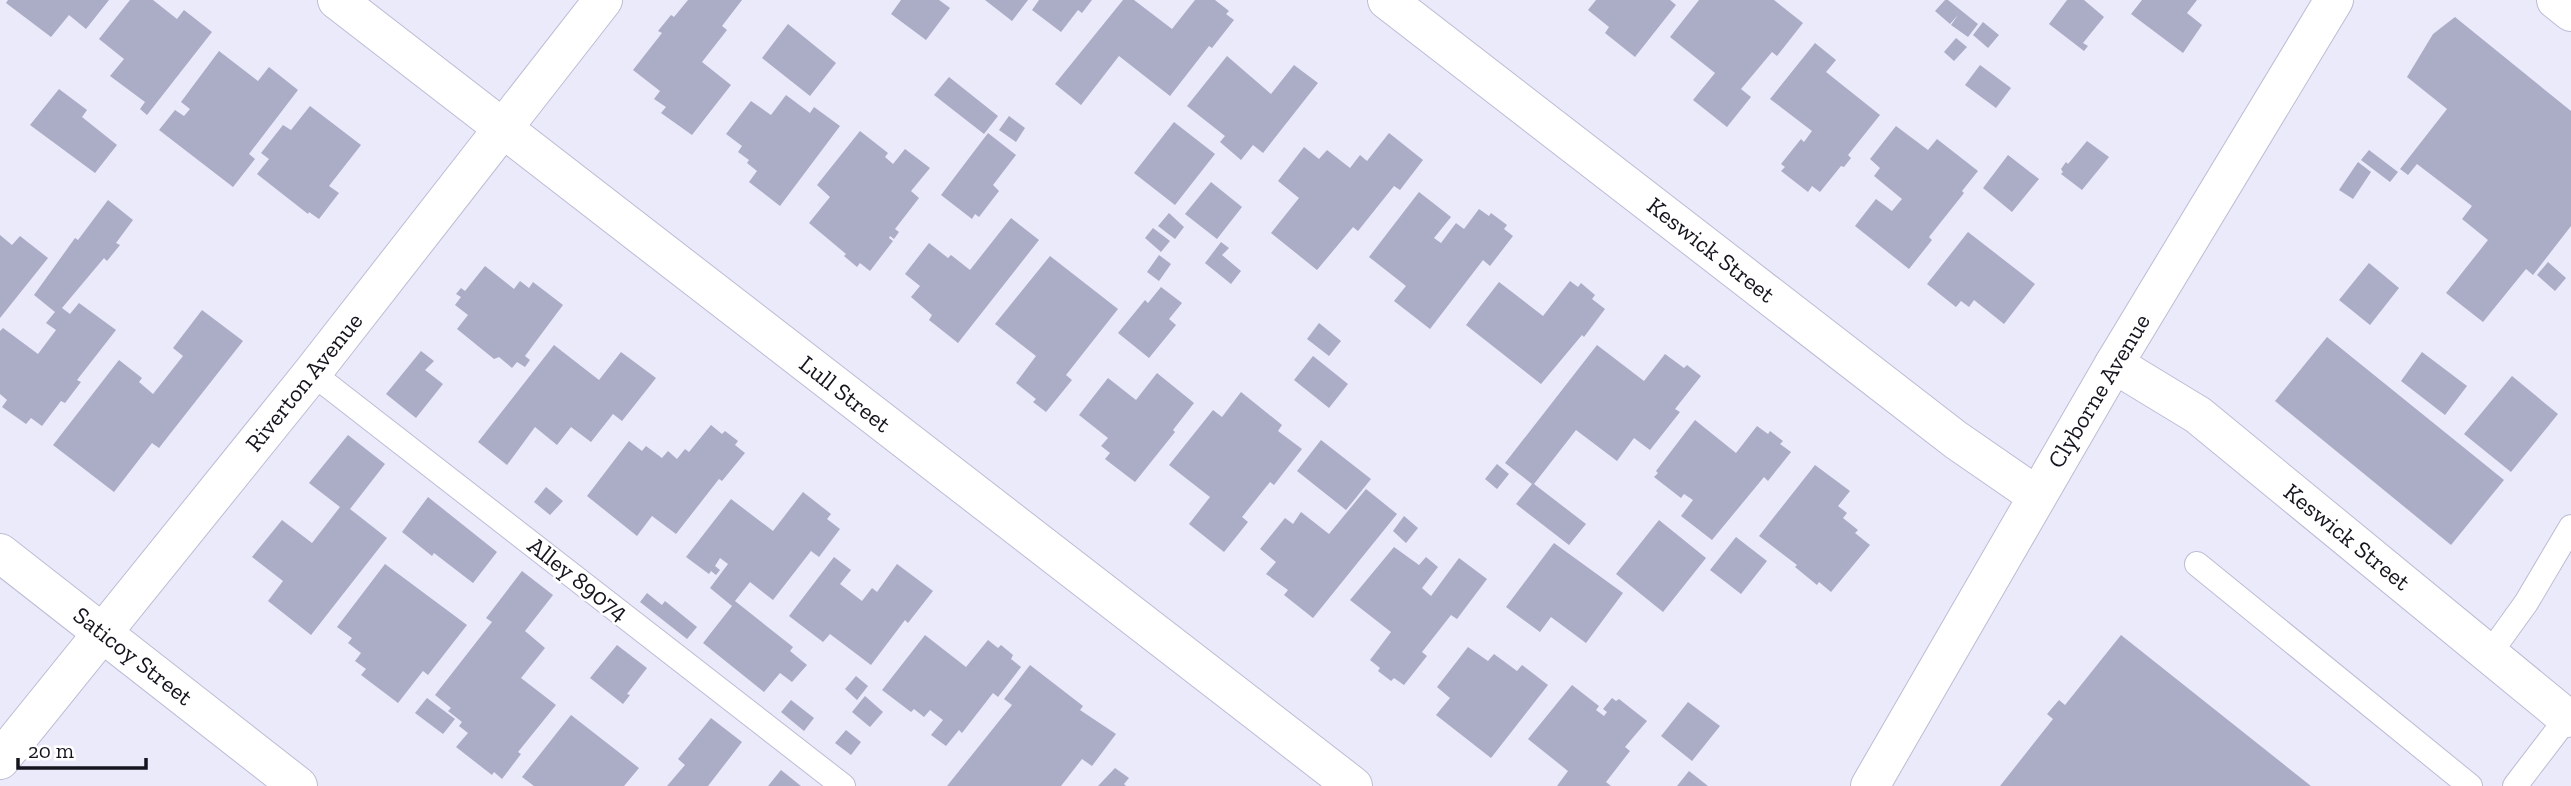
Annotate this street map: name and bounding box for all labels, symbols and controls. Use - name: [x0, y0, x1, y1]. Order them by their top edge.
- street label: Keswick Street: [1642, 191, 1781, 309]
- street label: Riverton Avenue: [239, 306, 368, 457]
- street label: Clyborne Avenue: [2041, 308, 2156, 473]
- street label: Lull Street: [794, 349, 897, 438]
- street label: Keswick Street: [2278, 477, 2416, 596]
- street label: Alley 89074: [522, 530, 634, 627]
- street label: Saticoy Street: [68, 600, 199, 711]
- scale bar: [18, 726, 145, 770]
- text: 20 m: [28, 738, 74, 763]

